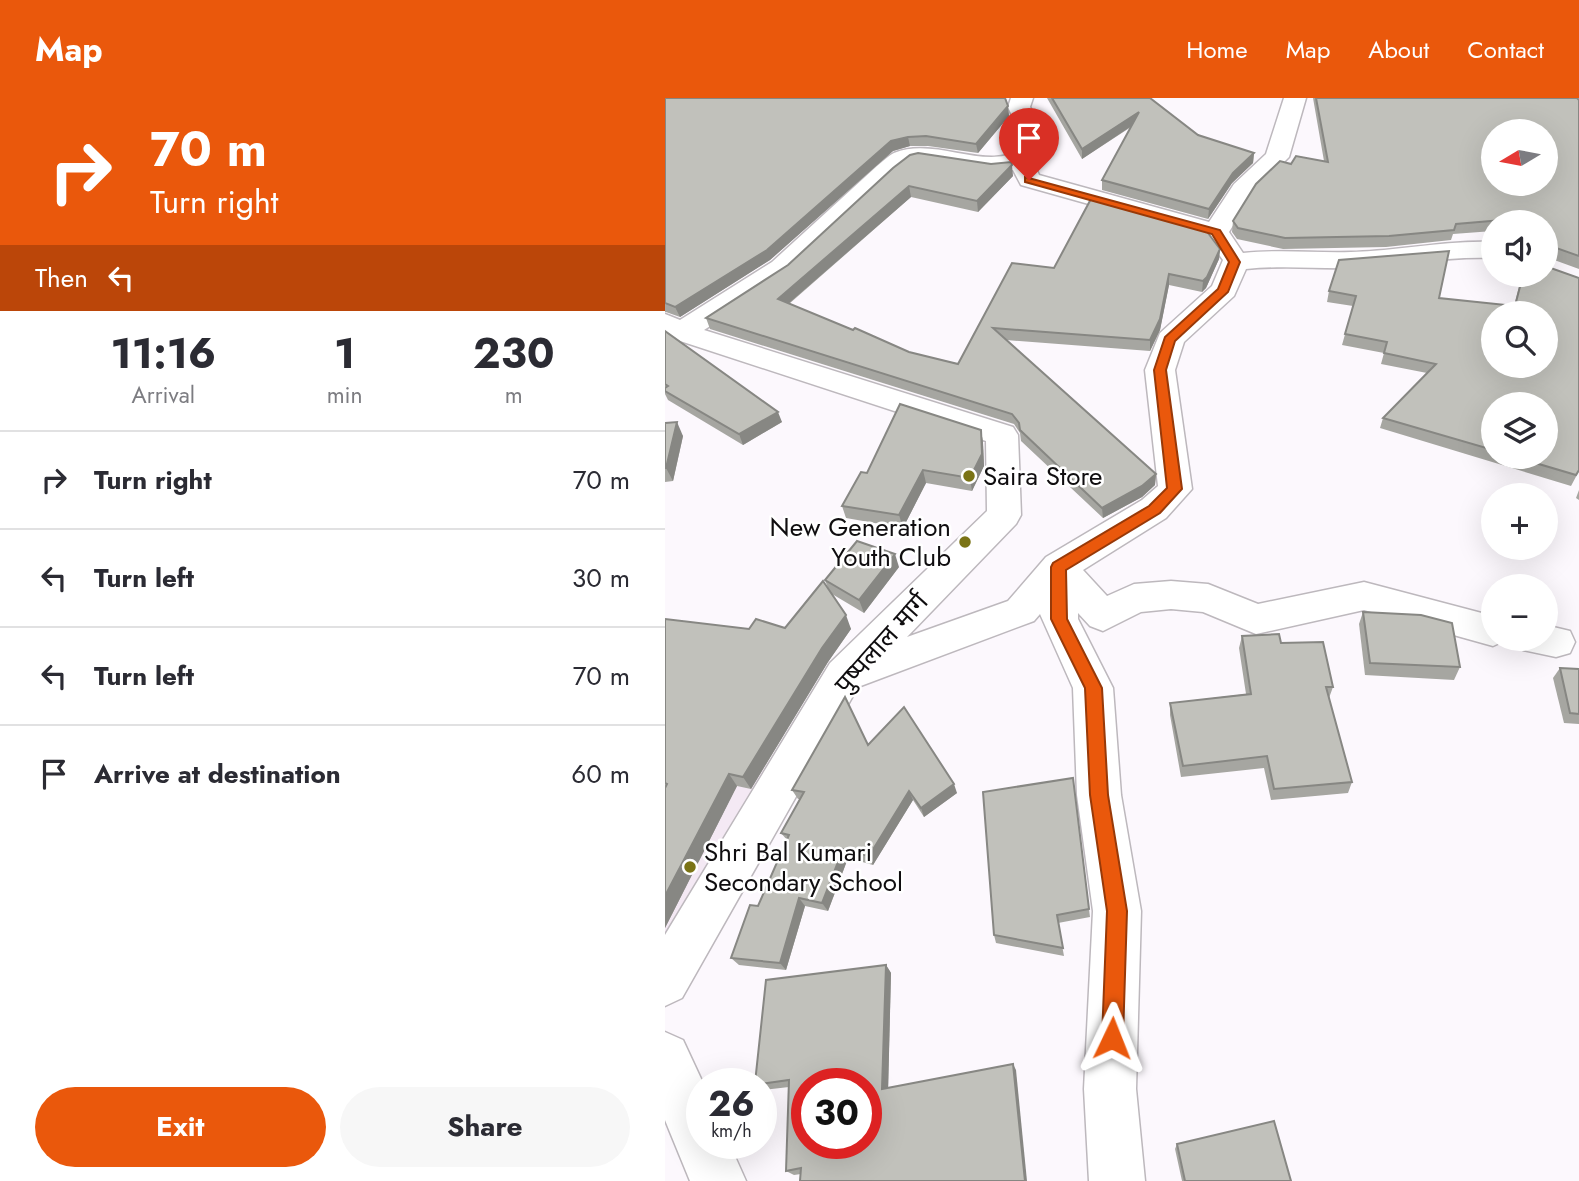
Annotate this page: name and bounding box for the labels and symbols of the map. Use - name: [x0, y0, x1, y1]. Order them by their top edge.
- pin: [999, 108, 1059, 180]
- north arrow: [1481, 119, 1557, 196]
- place label: Saira Store: [983, 457, 1102, 495]
- marker: Saira Store: [961, 468, 977, 484]
- place label: New Generation Youth Club: [770, 508, 951, 576]
- marker: New Generation Youth Club: [957, 534, 973, 550]
- street label: पुष्पलाल मार्ग: [825, 583, 937, 702]
- place label: Shri Bal Kumari Secondary School: [704, 833, 903, 901]
- marker: Shri Bal Kumari Secondary School: [682, 859, 698, 875]
- position arrow: [1075, 1001, 1149, 1075]
- speed limit sign: 30: [791, 1068, 882, 1159]

